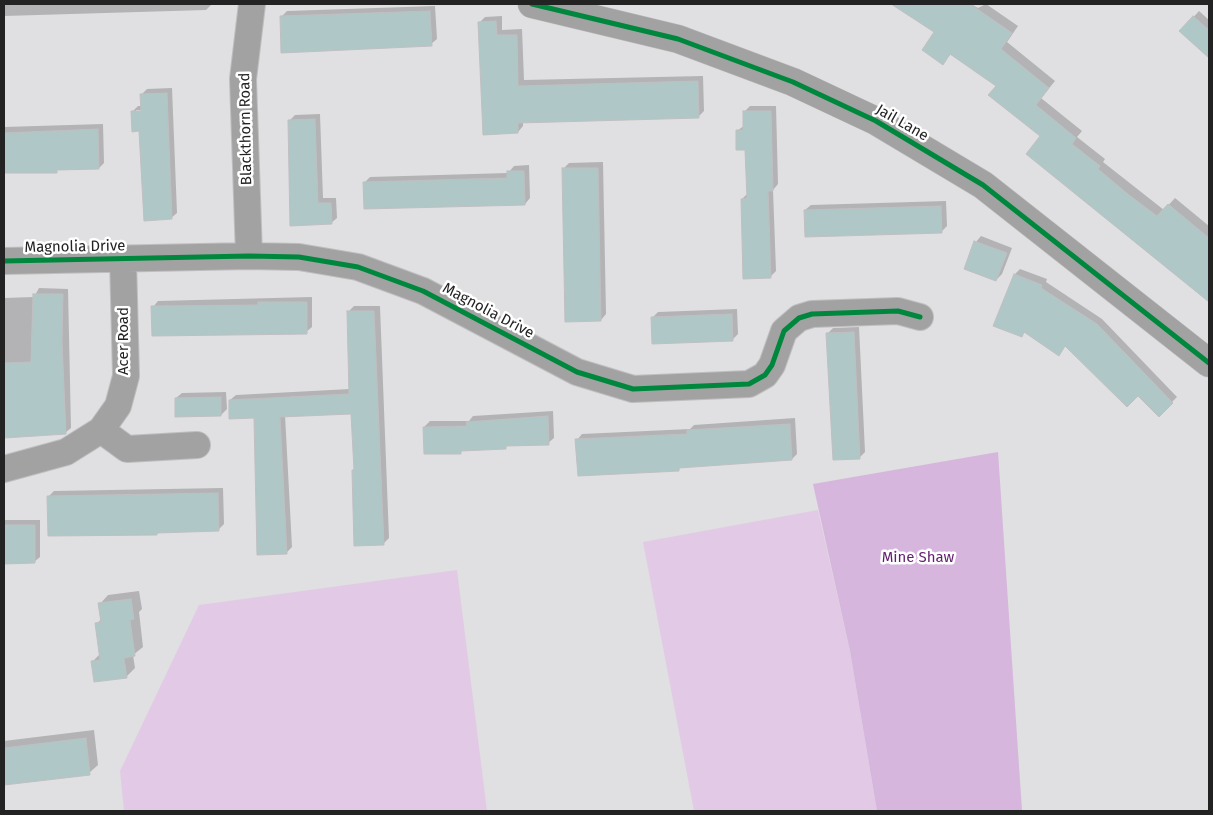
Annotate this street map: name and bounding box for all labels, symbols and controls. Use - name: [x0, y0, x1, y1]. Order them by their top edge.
- street label: Blackthorn Road: [236, 73, 256, 185]
- street label: Jail Lane: [872, 101, 932, 145]
- street label: Magnolia Drive: [24, 237, 126, 257]
- street label: Magnolia Drive: [439, 279, 537, 343]
- street label: Acer Road: [115, 307, 133, 375]
- park label: Mine Shaw: [882, 549, 954, 567]

